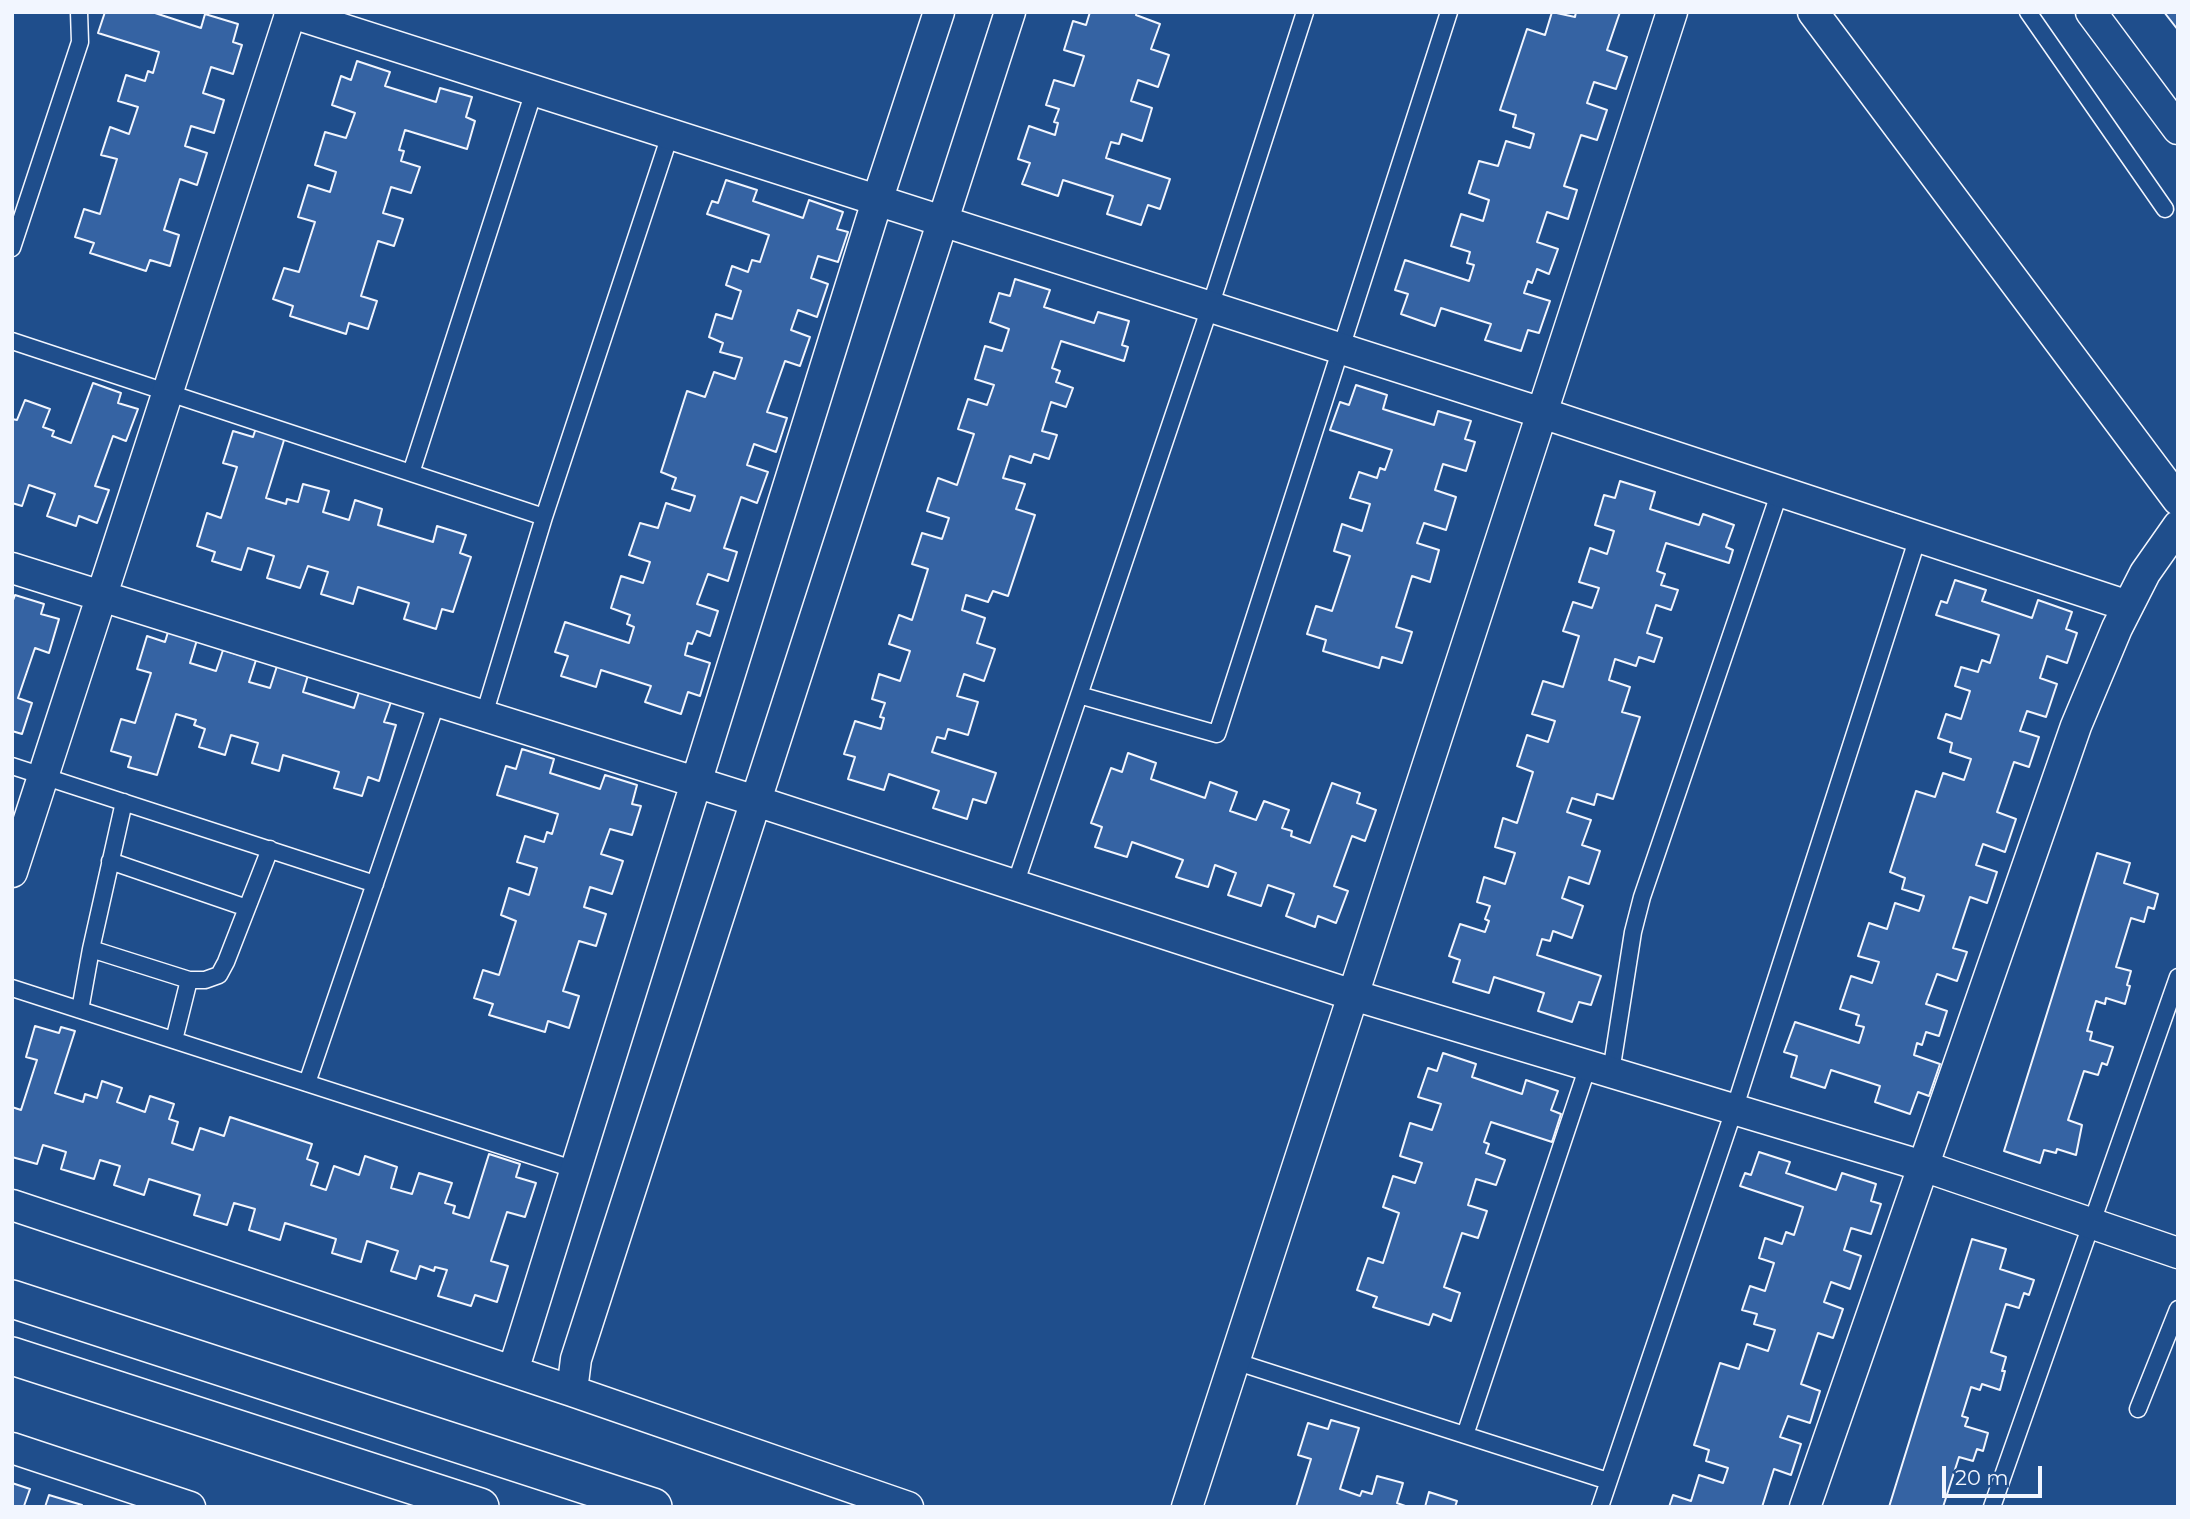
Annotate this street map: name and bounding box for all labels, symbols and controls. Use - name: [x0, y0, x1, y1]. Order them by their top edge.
- scale bar: [1945, 1452, 2045, 1496]
- text: 20 m: [1955, 1465, 2009, 1490]

